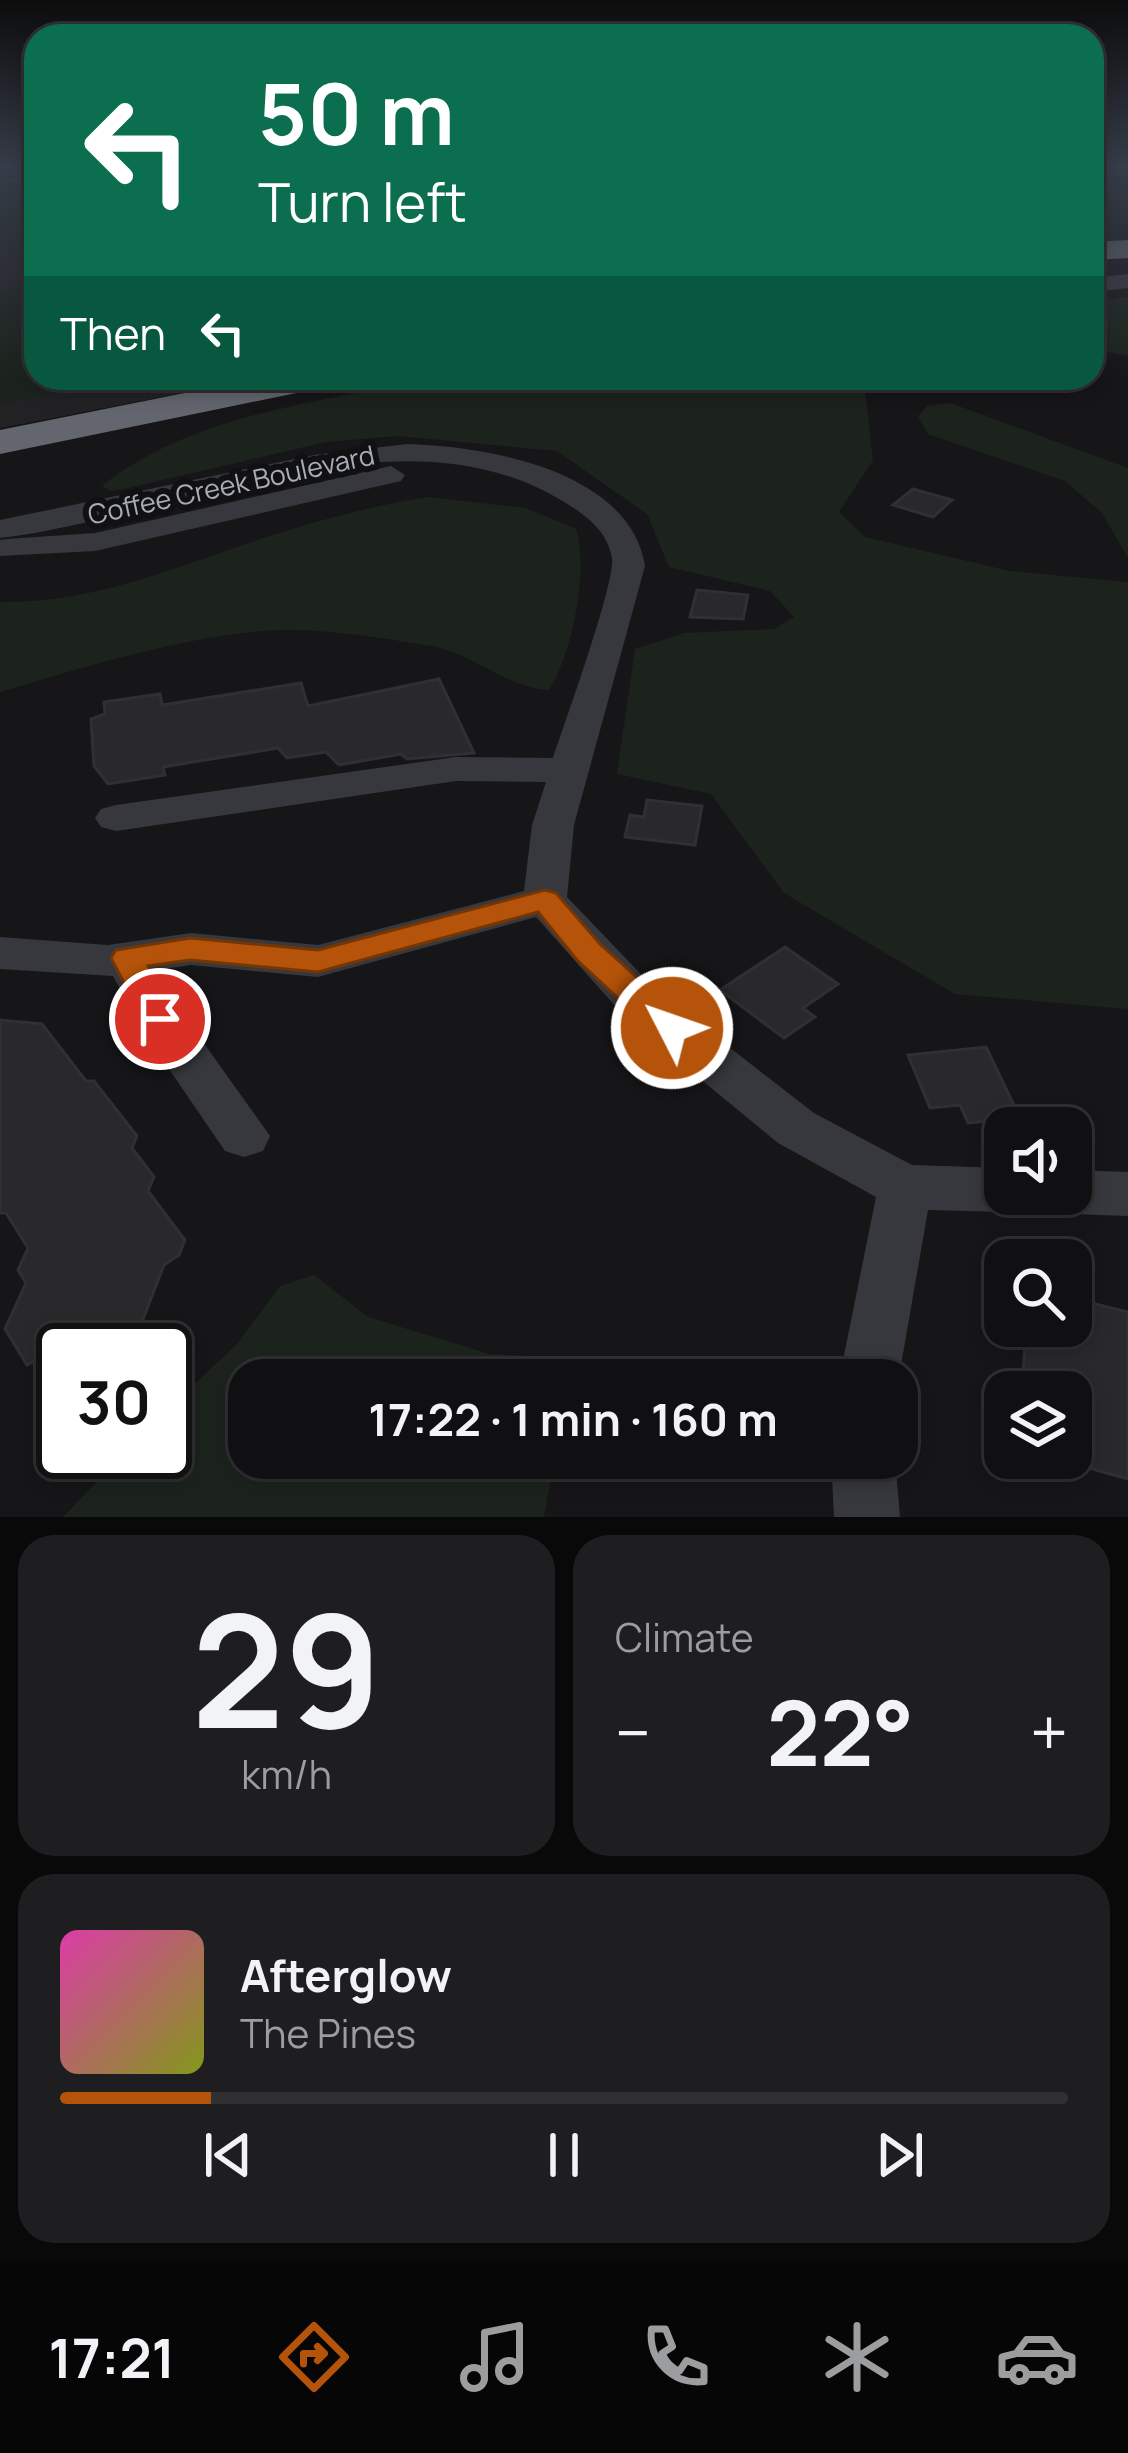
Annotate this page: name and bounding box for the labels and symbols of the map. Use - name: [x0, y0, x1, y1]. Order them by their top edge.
- street label: Coffee Creek Boulevard: [84, 436, 378, 532]
- position arrow: [609, 965, 735, 1091]
- pin: [109, 968, 211, 1070]
- speed limit sign: 30: [36, 1323, 192, 1479]

